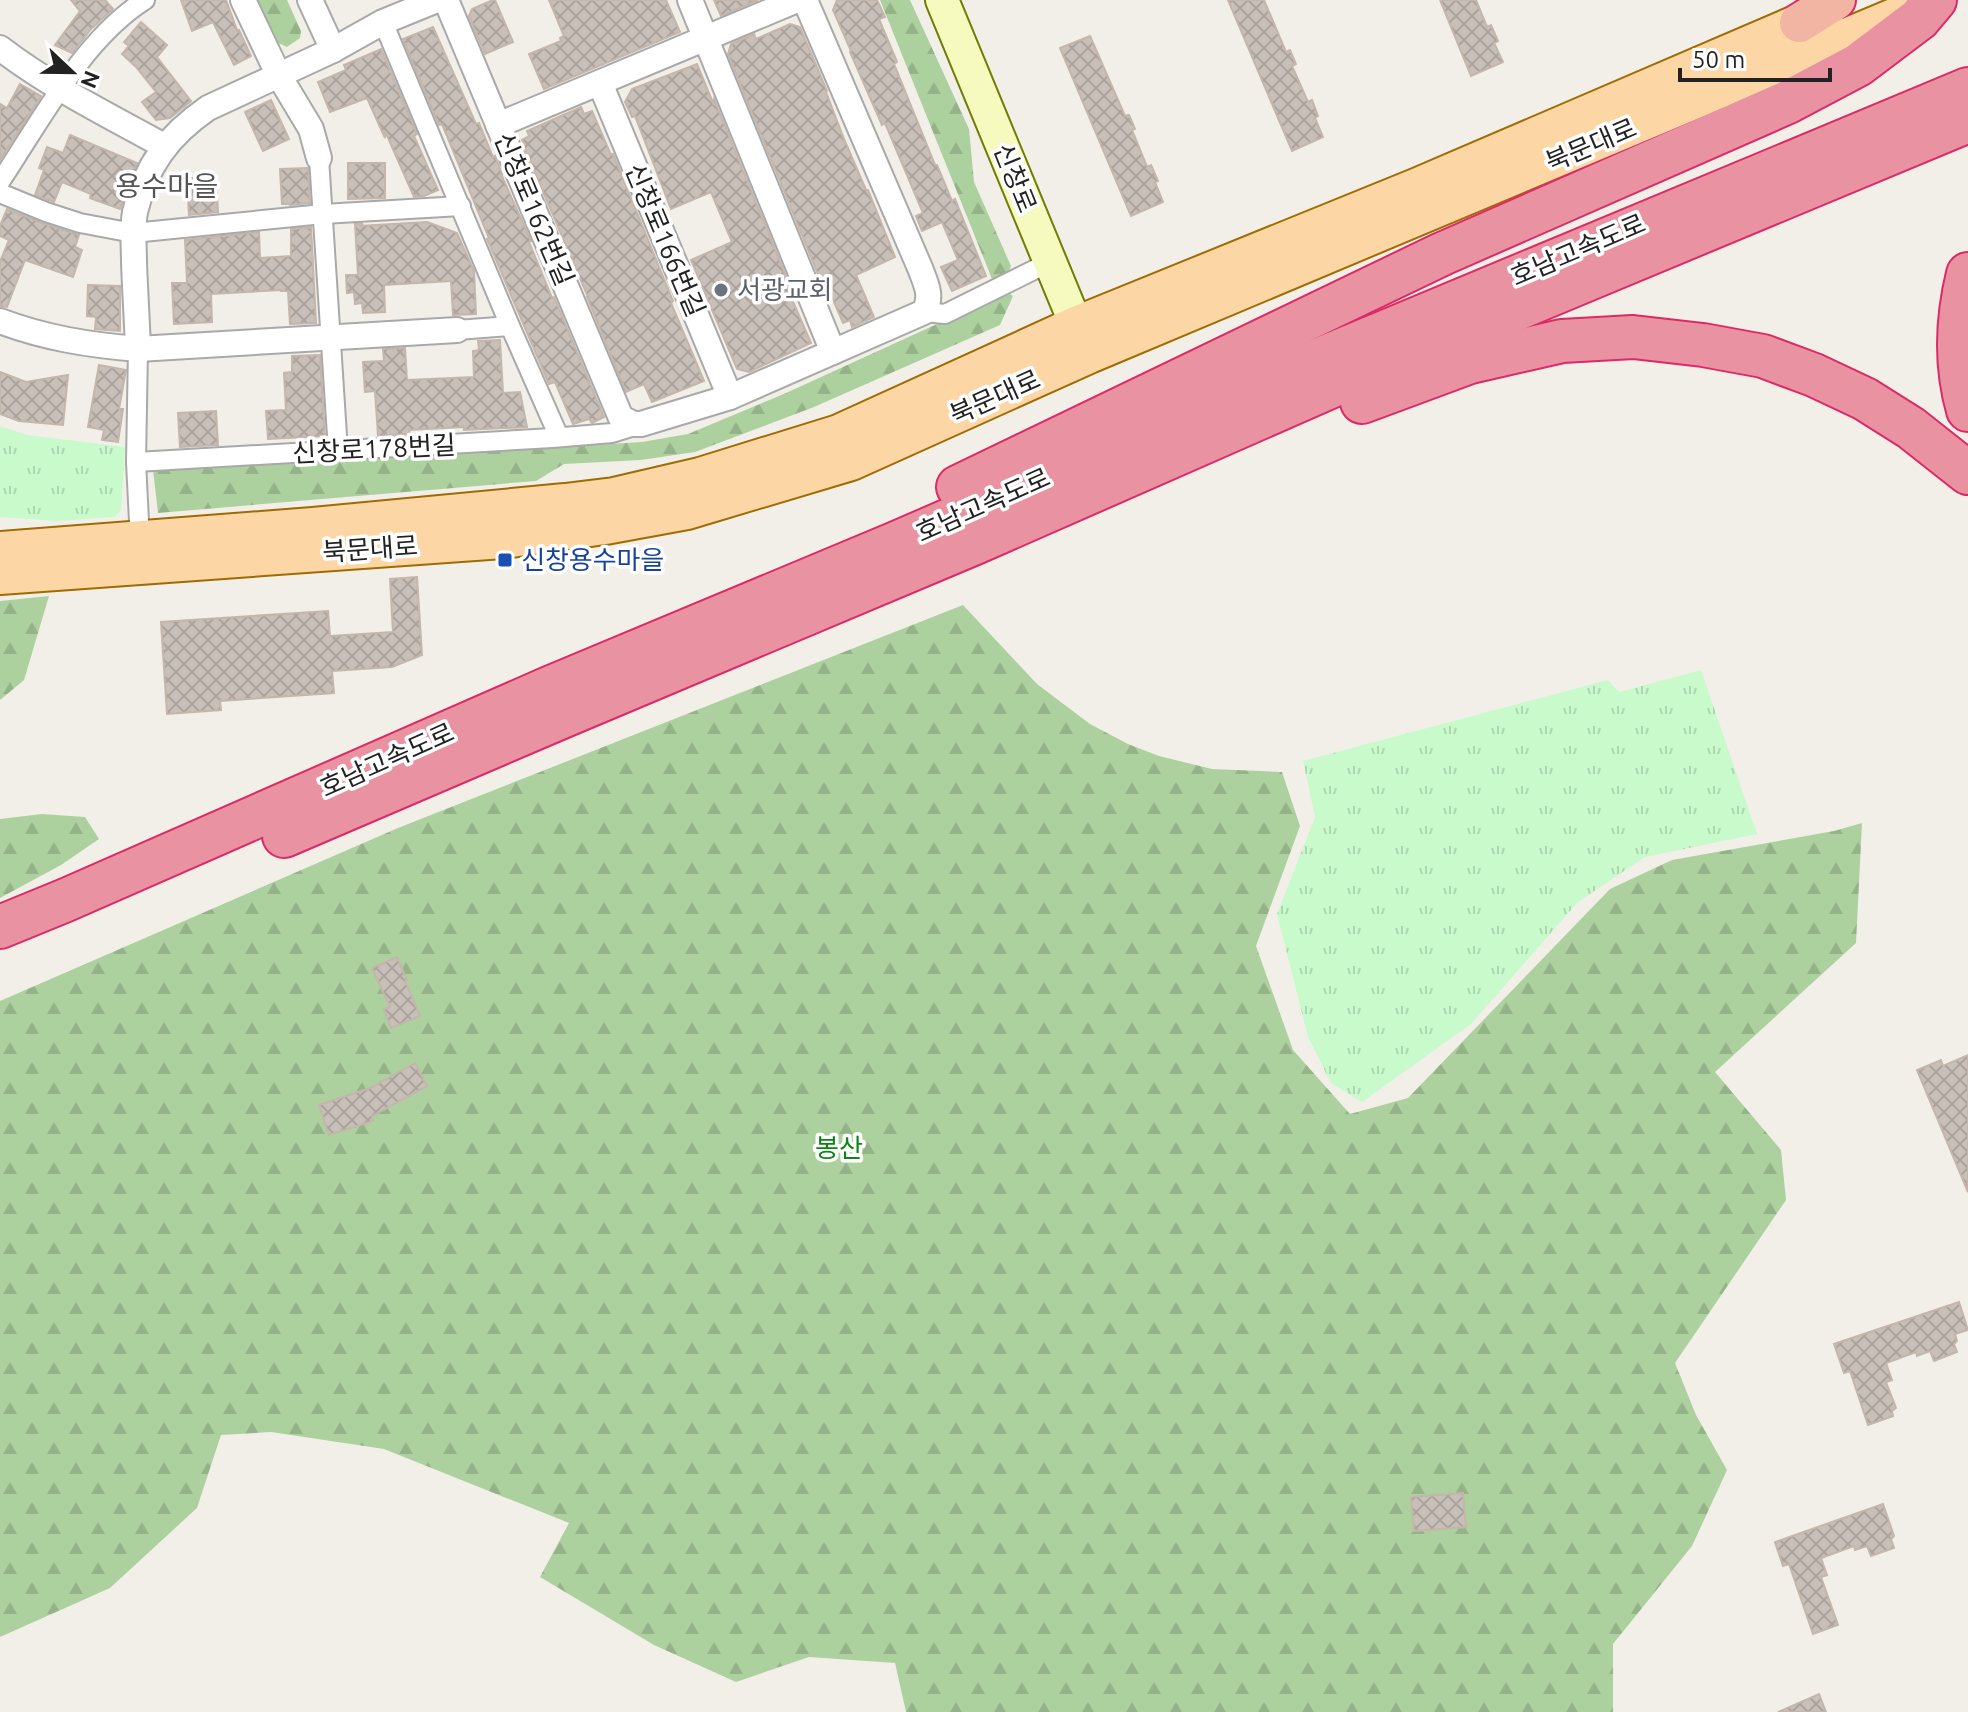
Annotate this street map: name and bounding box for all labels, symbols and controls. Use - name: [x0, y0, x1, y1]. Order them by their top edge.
- north arrow: [32, 32, 112, 112]
- scale bar: [1680, 32, 1830, 82]
- text: 50 m: [1692, 46, 1745, 73]
- text: N: [76, 67, 106, 92]
- street label: 북문대로: [1541, 112, 1641, 177]
- street label: 신창로162번길: [489, 128, 580, 290]
- street label: 신창로: [989, 139, 1042, 217]
- street label: 신창로166번길: [620, 159, 711, 321]
- district label: 용수마을: [115, 170, 219, 201]
- street label: 호남고속도로: [1506, 208, 1650, 291]
- place label: 서광교회: [737, 275, 833, 304]
- marker: 서광교회: [712, 281, 730, 299]
- street label: 북문대로: [945, 364, 1044, 429]
- street label: 신창로178번길: [292, 430, 456, 467]
- street label: 호남고속도로: [911, 462, 1054, 547]
- street label: 북문대로: [321, 531, 419, 566]
- place label: 신창용수마을: [521, 545, 665, 574]
- marker: 신창용수마을: [496, 551, 514, 569]
- street label: 호남고속도로: [315, 717, 458, 802]
- park label: 봉산: [815, 1133, 863, 1162]

